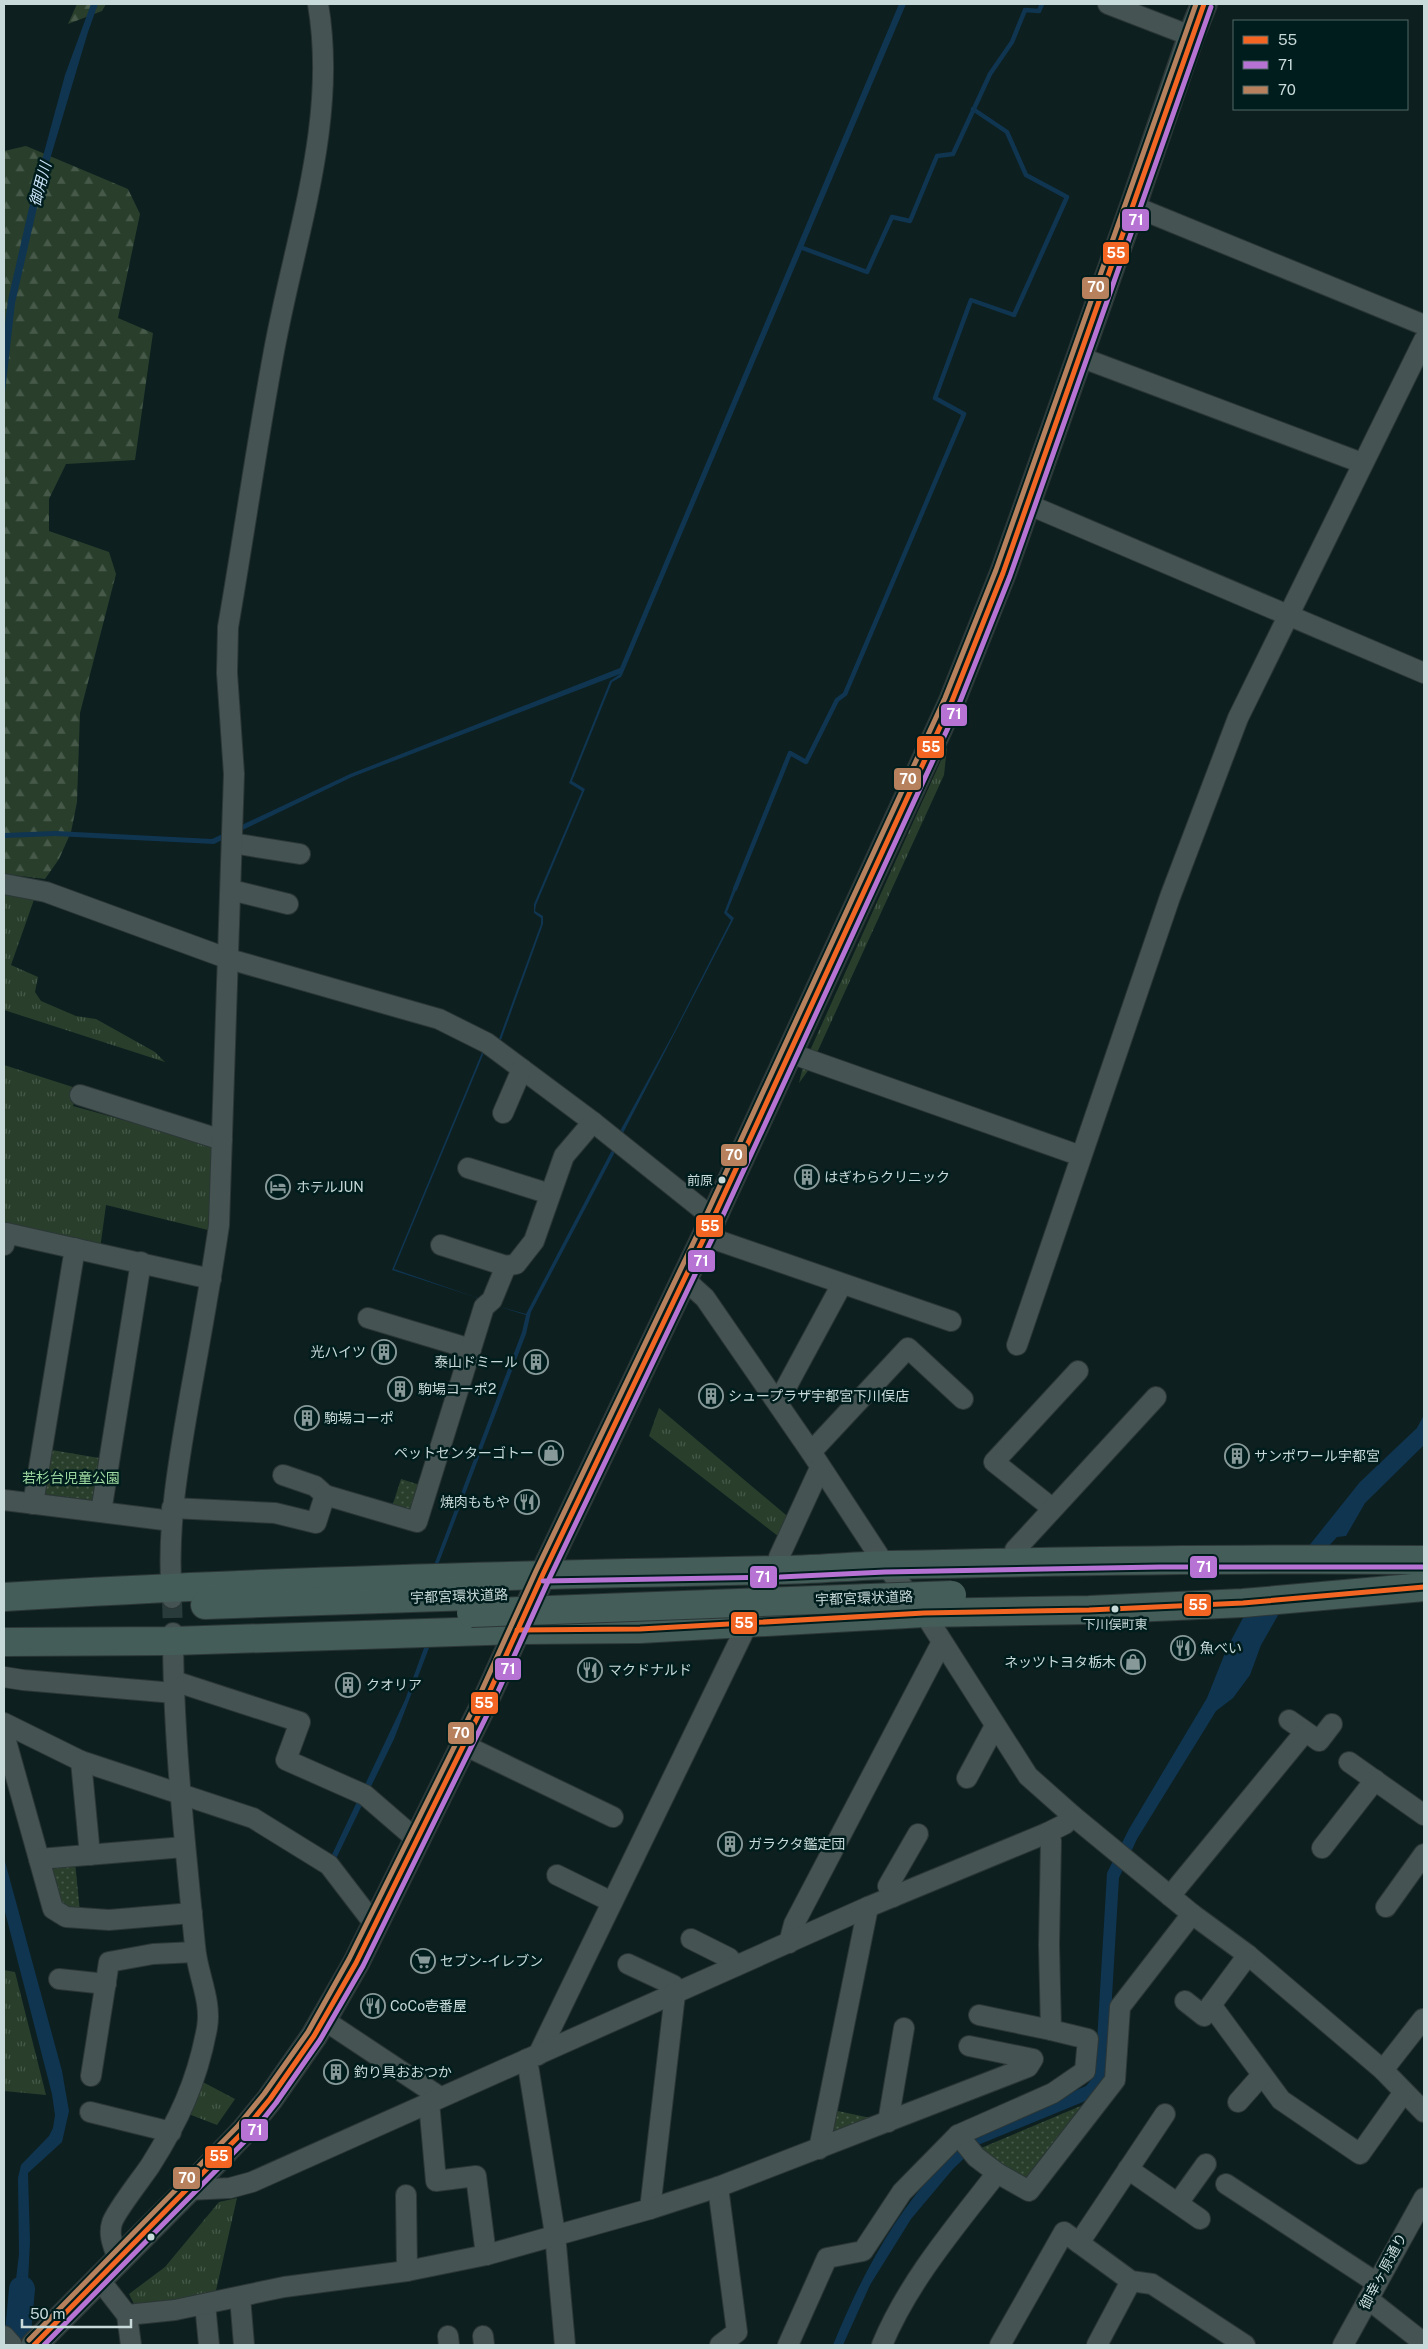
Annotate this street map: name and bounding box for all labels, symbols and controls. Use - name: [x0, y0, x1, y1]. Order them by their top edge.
- legend: [1233, 20, 1408, 110]
- text: 55: [1278, 31, 1297, 48]
- text: 71: [1278, 56, 1293, 73]
- text: 70: [1278, 81, 1296, 98]
- water label: 御用川: [26, 158, 55, 208]
- line badge: 71: [1121, 208, 1150, 232]
- text: 71: [1129, 212, 1143, 228]
- line badge: 55: [1102, 241, 1130, 265]
- text: 55: [1107, 245, 1125, 261]
- line badge: 70: [1081, 276, 1110, 300]
- text: 70: [1087, 279, 1105, 295]
- line badge: 71: [940, 703, 968, 727]
- text: 71: [947, 706, 961, 722]
- line badge: 55: [916, 735, 945, 759]
- text: 55: [922, 739, 940, 755]
- line badge: 70: [893, 767, 922, 791]
- text: 70: [899, 771, 917, 787]
- line badge: 70: [720, 1143, 748, 1167]
- text: 70: [725, 1147, 743, 1163]
- building icon: はぎわらクリニック: [794, 1164, 820, 1190]
- place label: はぎわらクリニック: [824, 1169, 950, 1185]
- place label: 前原: [687, 1173, 713, 1188]
- hotel icon: ホテルJUN: [265, 1174, 291, 1200]
- marker: 前原: [717, 1175, 727, 1185]
- place label: ホテルJUN: [296, 1179, 364, 1195]
- line badge: 55: [695, 1214, 724, 1238]
- text: 55: [701, 1218, 719, 1234]
- line badge: 71: [687, 1249, 716, 1273]
- text: 71: [694, 1253, 708, 1269]
- building icon: 光ハイツ: [371, 1339, 397, 1365]
- place label: 光ハイツ: [310, 1344, 366, 1360]
- building icon: 泰山ドミール: [523, 1349, 549, 1375]
- place label: 泰山ドミール: [434, 1354, 518, 1370]
- building icon: 駒場コーポ2: [387, 1376, 413, 1402]
- place label: 駒場コーポ2: [418, 1381, 496, 1397]
- building icon: シュープラザ宇都宮下川俣店: [698, 1383, 724, 1409]
- place label: シュープラザ宇都宮下川俣店: [728, 1388, 909, 1404]
- building icon: 駒場コーポ: [294, 1405, 320, 1431]
- place label: 駒場コーポ: [324, 1410, 394, 1426]
- shop icon: ペットセンターゴトー: [538, 1440, 564, 1466]
- building icon: サンポワール宇都宮: [1224, 1443, 1250, 1469]
- place label: ペットセンターゴトー: [394, 1445, 534, 1461]
- place label: サンポワール宇都宮: [1254, 1448, 1380, 1464]
- park label: 若杉台児童公園: [22, 1470, 120, 1486]
- restaurant icon: 焼肉ももや: [514, 1489, 540, 1515]
- place label: 焼肉ももや: [440, 1494, 510, 1510]
- line badge: 71: [1189, 1555, 1218, 1579]
- text: 71: [1197, 1559, 1211, 1575]
- line badge: 71: [749, 1565, 778, 1589]
- text: 71: [756, 1569, 770, 1585]
- street label: 宇都宮環状道路: [410, 1586, 508, 1606]
- street label: 宇都宮環状道路: [815, 1588, 913, 1608]
- line badge: 55: [1183, 1593, 1212, 1617]
- text: 55: [1189, 1597, 1207, 1613]
- marker: 下川俣町東: [1110, 1604, 1120, 1614]
- line badge: 55: [730, 1611, 758, 1635]
- text: 55: [735, 1615, 753, 1631]
- place label: 下川俣町東: [1082, 1617, 1148, 1632]
- restaurant icon: 魚べい: [1170, 1635, 1196, 1661]
- place label: 魚べい: [1200, 1640, 1242, 1656]
- shop icon: ネッツトヨタ栃木: [1120, 1649, 1146, 1675]
- place label: ネッツトヨタ栃木: [1004, 1654, 1116, 1670]
- line badge: 71: [494, 1657, 522, 1681]
- restaurant icon: マクドナルド: [577, 1657, 603, 1683]
- text: 71: [501, 1661, 515, 1677]
- place label: マクドナルド: [608, 1662, 692, 1678]
- building icon: クオリア: [335, 1672, 361, 1698]
- place label: クオリア: [366, 1677, 422, 1693]
- line badge: 55: [470, 1691, 499, 1715]
- text: 55: [475, 1695, 493, 1711]
- line badge: 70: [447, 1721, 475, 1745]
- text: 70: [452, 1725, 470, 1741]
- building icon: ガラクタ鑑定団: [717, 1831, 743, 1857]
- place label: ガラクタ鑑定団: [748, 1836, 845, 1852]
- supermarket icon: セブン-イレブン: [410, 1948, 436, 1974]
- place label: セブン-イレブン: [440, 1953, 543, 1969]
- restaurant icon: CoCo壱番屋: [360, 1993, 386, 2019]
- place label: CoCo壱番屋: [390, 1998, 467, 2014]
- building icon: 釣り具おおつか: [323, 2059, 349, 2085]
- place label: 釣り具おおつか: [354, 2064, 452, 2080]
- line badge: 71: [240, 2118, 269, 2142]
- text: 71: [248, 2122, 262, 2138]
- line badge: 55: [204, 2145, 233, 2169]
- text: 55: [210, 2148, 228, 2164]
- line badge: 70: [172, 2166, 201, 2190]
- text: 70: [178, 2170, 196, 2186]
- street label: 御幸ヶ原通り: [1356, 2230, 1410, 2312]
- unlabelled marker: [146, 2232, 156, 2242]
- scale bar: [22, 2296, 131, 2328]
- text: 50 m: [30, 2305, 65, 2322]

